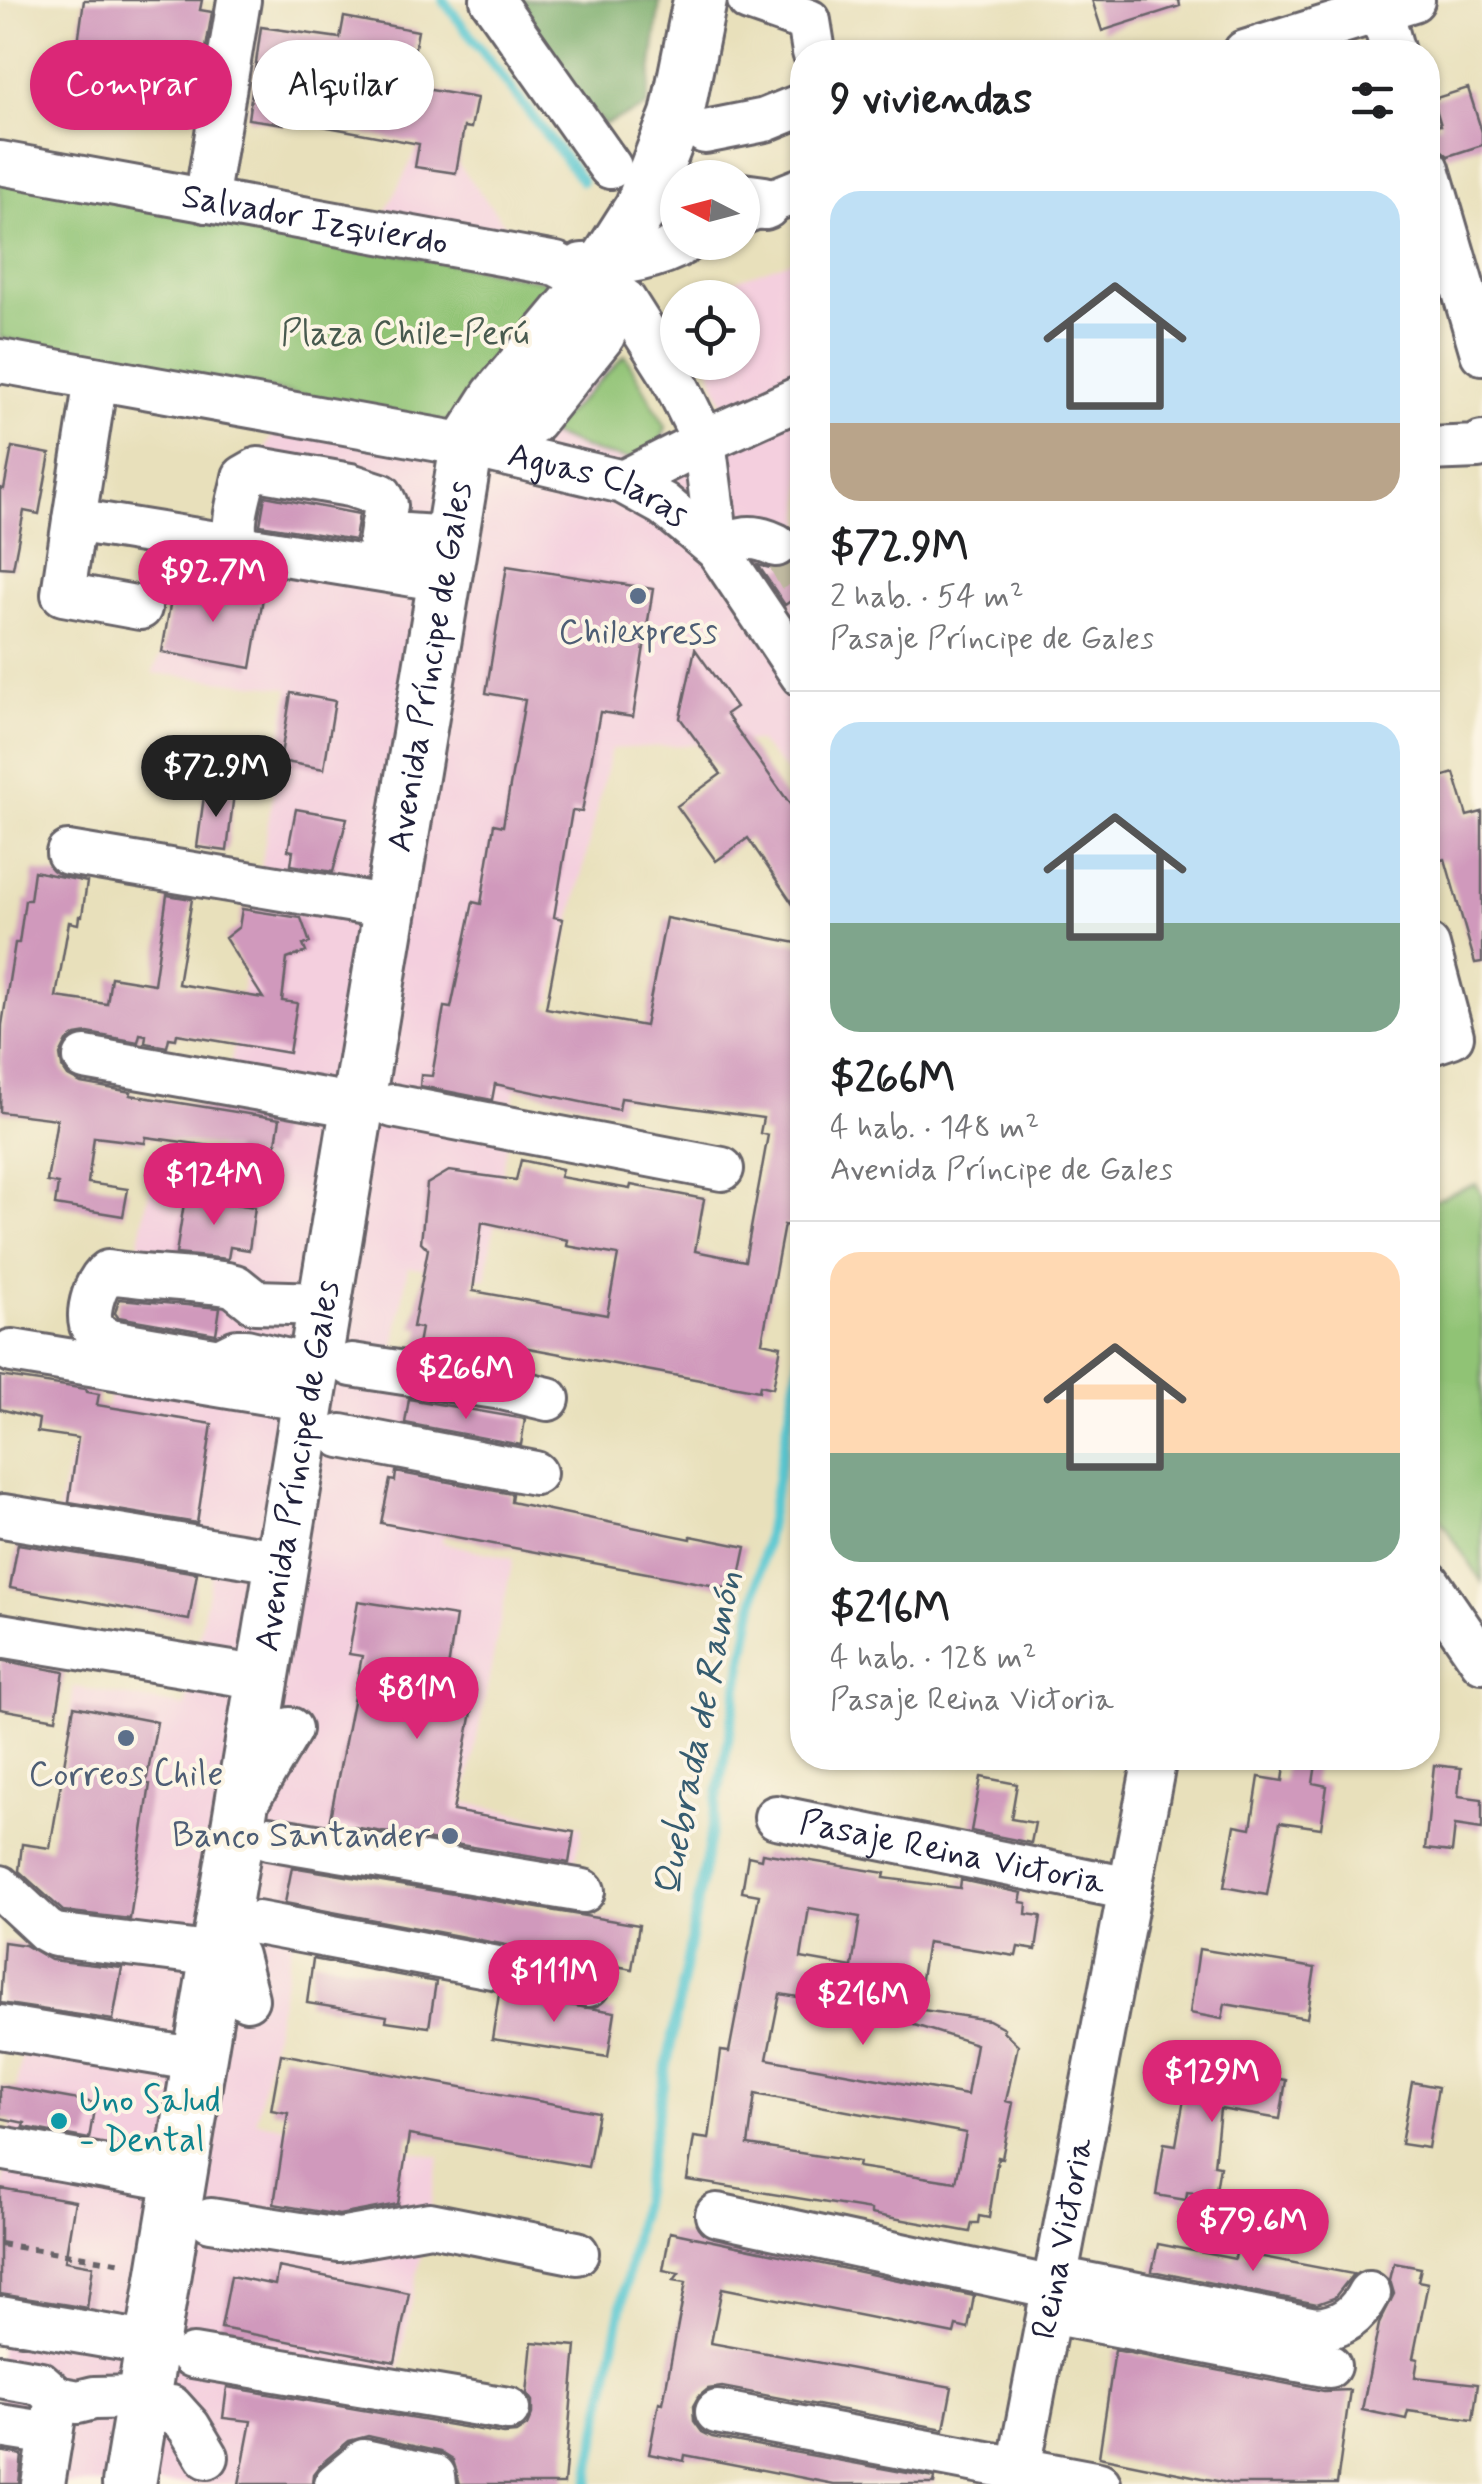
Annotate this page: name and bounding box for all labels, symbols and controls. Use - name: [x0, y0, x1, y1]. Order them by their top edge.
- chip: Comprar: [30, 40, 232, 130]
- chip: Alquilar: [252, 40, 434, 130]
- text: 9 viviendas: [830, 73, 1032, 128]
- icon: filters: [1345, 73, 1400, 128]
- north arrow: [660, 160, 760, 260]
- map controls: [660, 160, 760, 380]
- street label: Salvador Izquierdo: [178, 173, 452, 267]
- icon: home: [1025, 256, 1205, 436]
- button: locate: [660, 280, 760, 380]
- park label: Plaza Chile-Perú: [281, 311, 529, 357]
- street label: Aguas Claras: [503, 432, 698, 539]
- street label: Avenida Príncipe de Gales: [377, 478, 484, 856]
- text: $72.9M: [830, 521, 969, 576]
- pin: $92.7M: [132, 540, 294, 625]
- text: $92.7M: [160, 551, 266, 593]
- text: 2 hab. · 54 m²: [830, 576, 1024, 618]
- marker: Chilexpress: [627, 585, 649, 607]
- place label: Chilexpress: [558, 610, 718, 656]
- text: Pasaje Príncipe de Gales: [830, 618, 1154, 660]
- pin: $72.9M: [135, 735, 297, 820]
- text: $72.9M: [163, 746, 269, 788]
- icon: home: [1025, 787, 1205, 967]
- text: $266M: [830, 1052, 955, 1107]
- text: 4 hab. · 148 m²: [830, 1107, 1039, 1149]
- pin: $124M: [144, 1143, 284, 1228]
- text: Avenida Príncipe de Gales: [830, 1149, 1173, 1191]
- text: $124M: [166, 1154, 262, 1196]
- street label: Avenida Príncipe de Gales: [244, 1277, 351, 1655]
- icon: home: [1025, 1317, 1205, 1497]
- pin: $266M: [396, 1337, 536, 1422]
- text: $266M: [418, 1348, 514, 1390]
- water label: Quebrada de Ramón: [643, 1567, 755, 1901]
- text: $216M: [830, 1582, 950, 1637]
- text: 4 hab. · 128 m²: [830, 1637, 1037, 1679]
- pin: $81M: [358, 1657, 476, 1742]
- text: $81M: [378, 1668, 456, 1710]
- text: Pasaje Reina Victoria: [830, 1679, 1114, 1721]
- marker: Correos Chile: [115, 1727, 137, 1749]
- place label: Correos Chile: [29, 1752, 223, 1798]
- street label: Pasaje Reina Victoria: [796, 1799, 1110, 1907]
- place label: Banco Santander: [172, 1813, 431, 1859]
- marker: Banco Santander: [439, 1825, 461, 1847]
- pin: $111M: [484, 1940, 624, 2025]
- text: $111M: [510, 1951, 598, 1993]
- pin: $216M: [793, 1963, 933, 2048]
- text: $216M: [817, 1974, 909, 2016]
- pin: $129M: [1142, 2040, 1282, 2125]
- text: $129M: [1165, 2051, 1259, 2093]
- place label: Uno Salud - Dental: [79, 2078, 221, 2164]
- marker: Uno Salud - Dental: [48, 2110, 70, 2132]
- street label: Reina Victoria: [1021, 2133, 1105, 2343]
- pin: $79.6M: [1172, 2189, 1334, 2274]
- text: $79.6M: [1199, 2200, 1307, 2242]

